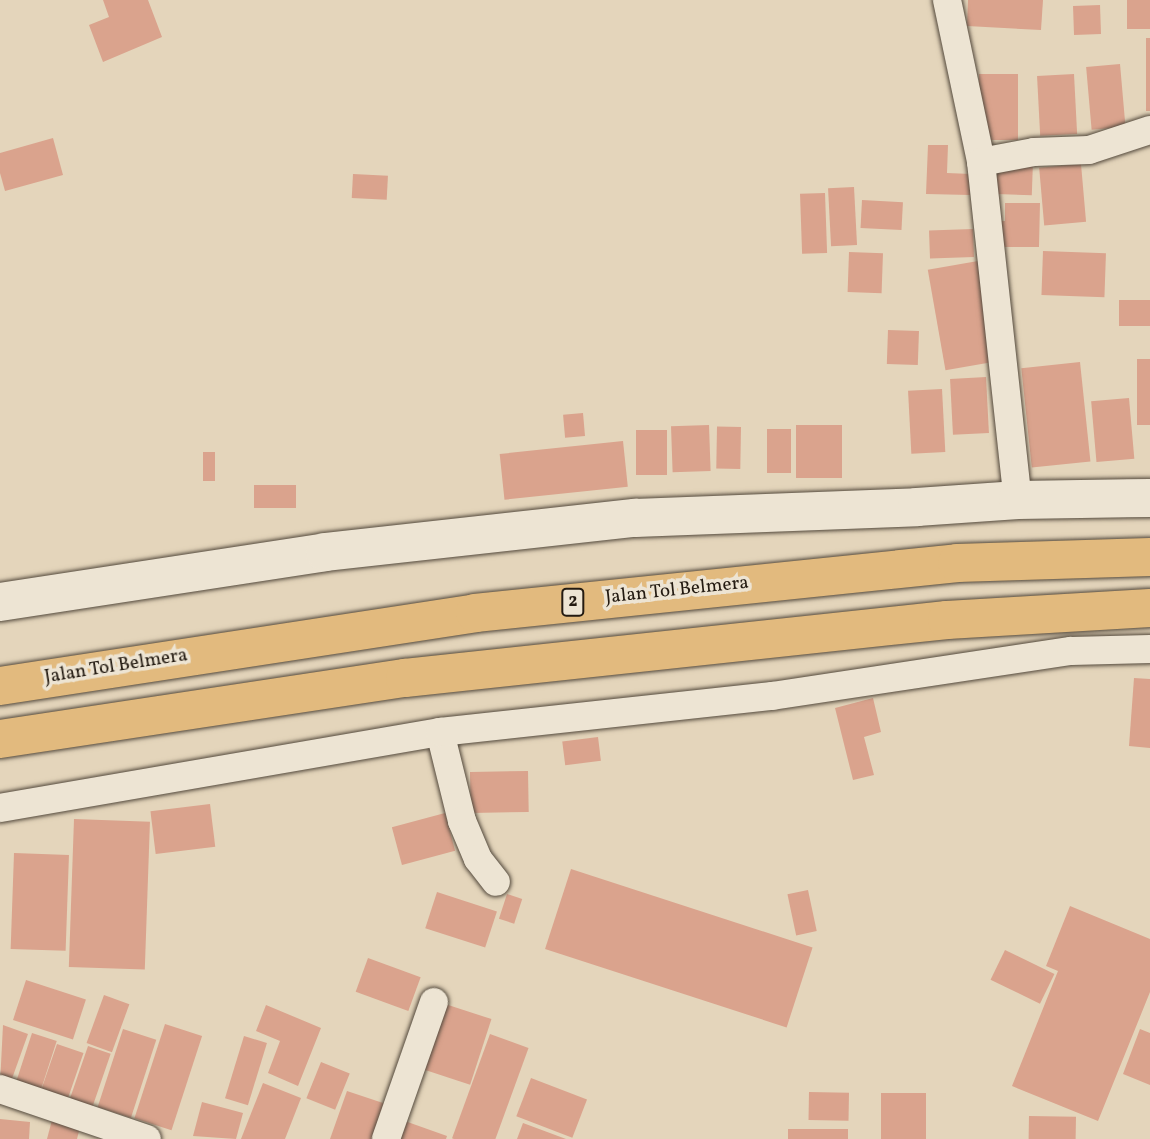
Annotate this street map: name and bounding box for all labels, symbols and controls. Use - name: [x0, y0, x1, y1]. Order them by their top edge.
- street label: Jalan Tol Belmera: [604, 572, 750, 610]
- road number: 2: [561, 588, 585, 616]
- street label: Jalan Tol Belmera: [43, 644, 189, 690]

